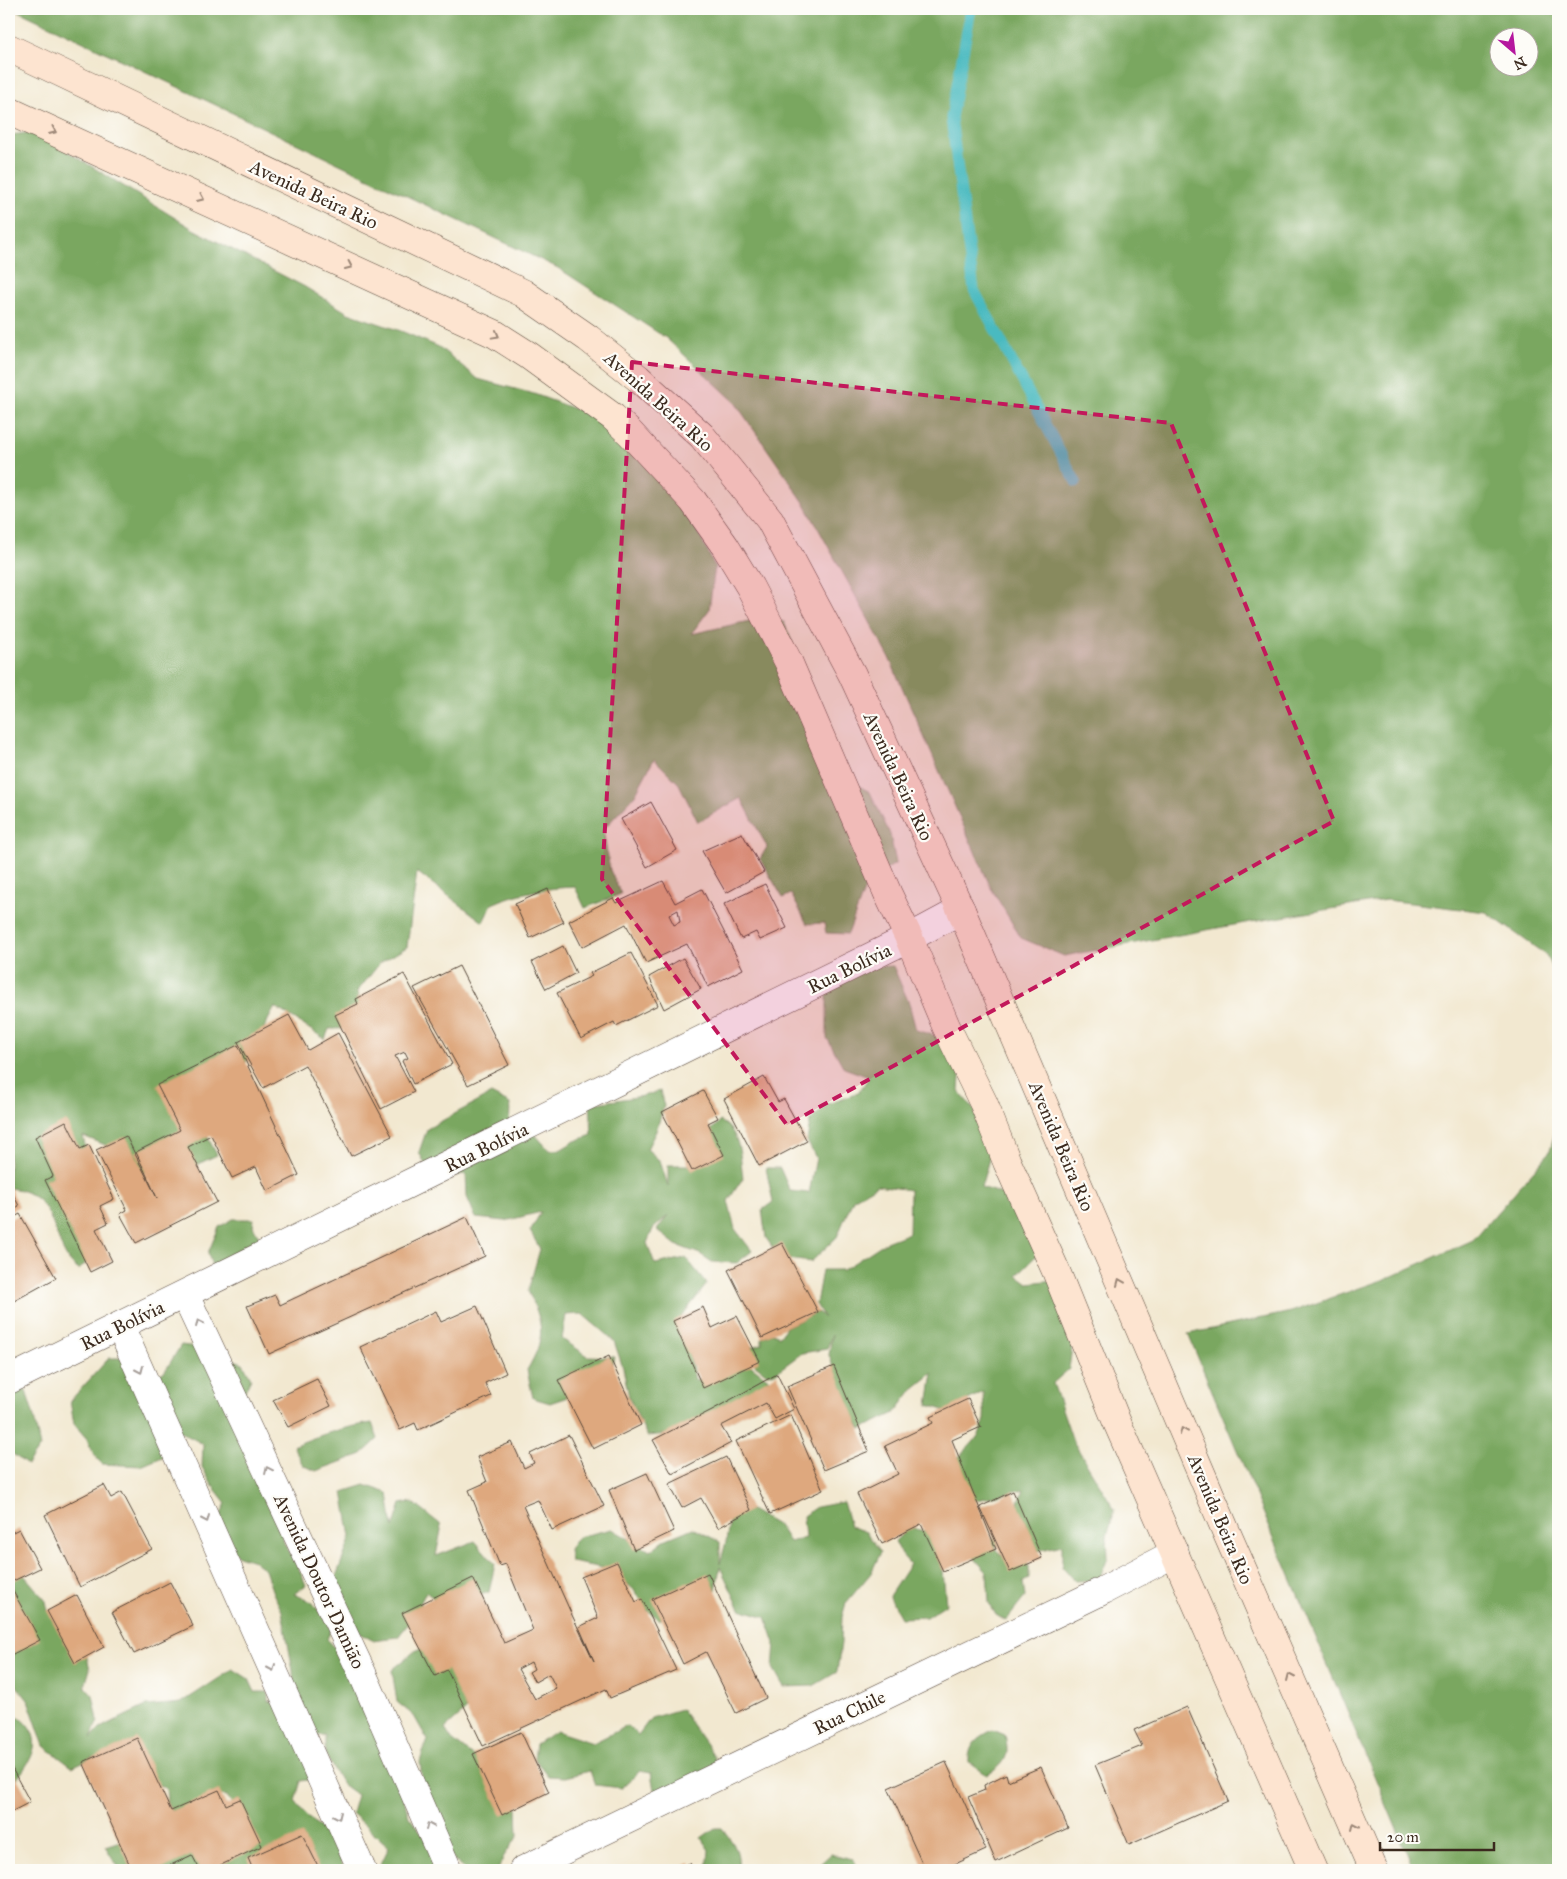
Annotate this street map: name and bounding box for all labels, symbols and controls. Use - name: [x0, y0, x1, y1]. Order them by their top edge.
- north arrow: [1490, 28, 1540, 78]
- text: N: [1511, 53, 1529, 73]
- one-way arrow: [48, 125, 57, 135]
- street label: Avenida Beira Rio: [245, 154, 382, 234]
- one-way arrow: [196, 192, 205, 203]
- one-way arrow: [344, 260, 353, 271]
- one-way arrow: [491, 329, 500, 339]
- street label: Avenida Beira Rio: [599, 346, 718, 457]
- street label: Avenida Beira Rio: [858, 707, 938, 844]
- street label: Rua Bolívia: [804, 938, 896, 999]
- street label: Avenida Beira Rio: [1023, 1077, 1099, 1215]
- street label: Rua Bolívia: [441, 1117, 533, 1178]
- one-way arrow: [1115, 1278, 1126, 1287]
- street label: Rua Bolívia: [77, 1295, 169, 1356]
- one-way arrow: [195, 1319, 205, 1328]
- one-way arrow: [133, 1365, 144, 1374]
- one-way arrow: [1179, 1427, 1190, 1436]
- street label: Avenida Beira Rio: [1182, 1450, 1258, 1588]
- one-way arrow: [264, 1466, 275, 1475]
- street label: Avenida Doutor Damião: [268, 1489, 370, 1673]
- one-way arrow: [199, 1514, 210, 1523]
- one-way arrow: [265, 1663, 276, 1672]
- one-way arrow: [1285, 1673, 1296, 1682]
- street label: Rua Chile: [809, 1685, 889, 1740]
- one-way arrow: [332, 1811, 343, 1820]
- scale bar: [1380, 1819, 1493, 1851]
- one-way arrow: [425, 1822, 436, 1831]
- one-way arrow: [1350, 1822, 1361, 1831]
- text: 20 m: [1387, 1828, 1419, 1846]

